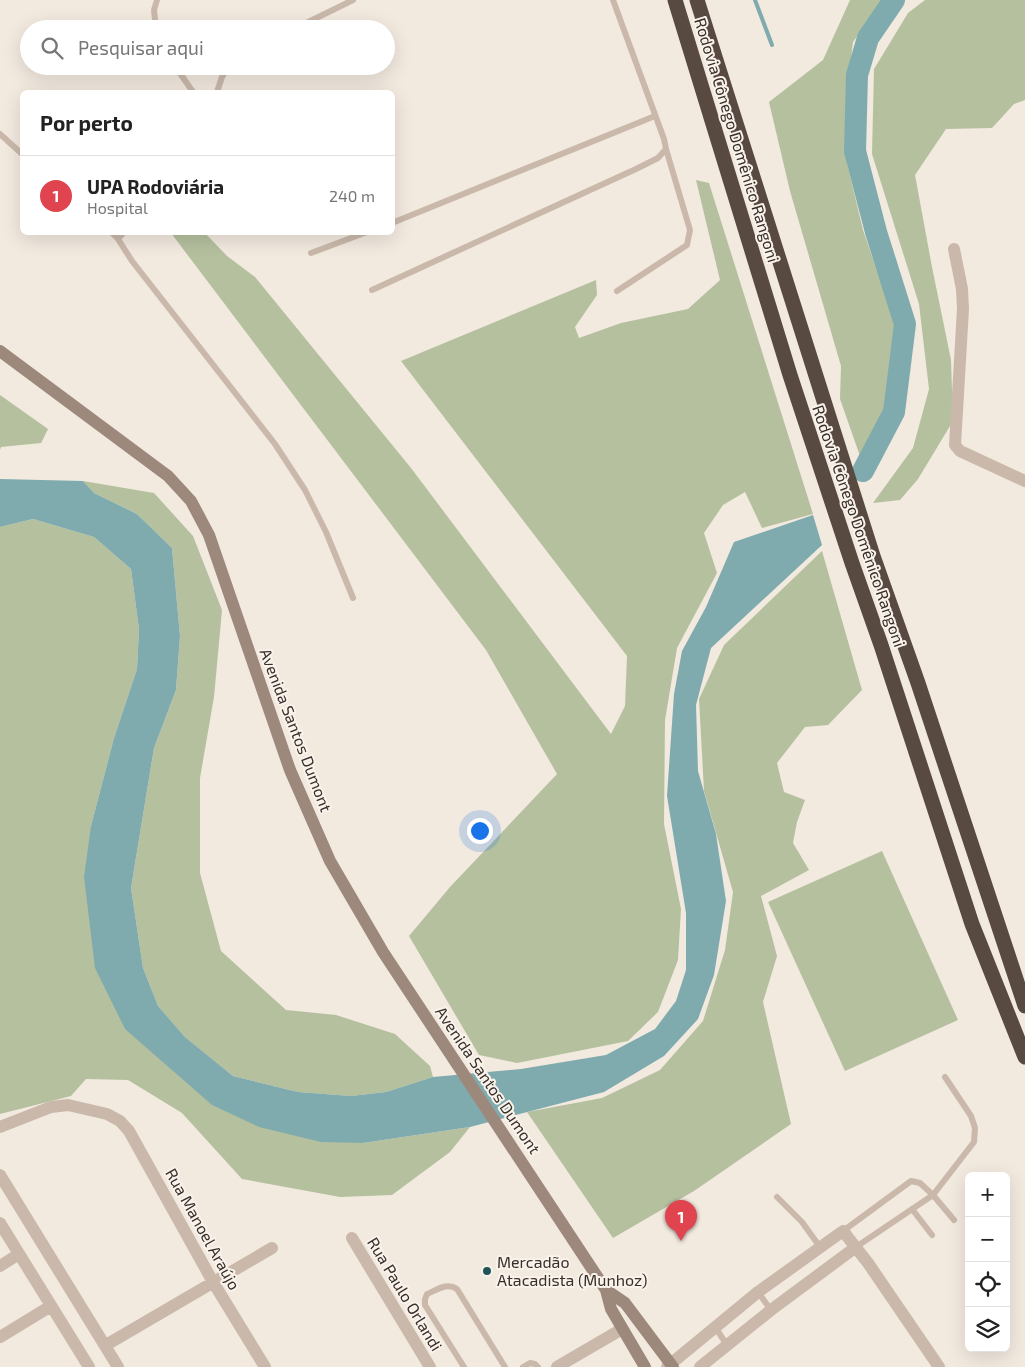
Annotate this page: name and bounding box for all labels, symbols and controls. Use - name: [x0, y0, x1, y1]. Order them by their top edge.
- street label: Rodovia Cônego Domênico Rangoni: [691, 15, 784, 264]
- search box: [20, 20, 395, 75]
- icon: search: [38, 34, 66, 62]
- text: Pesquisar aqui: [78, 36, 204, 59]
- text: Por perto: [40, 110, 133, 135]
- text: UPA Rodoviária: [87, 175, 224, 198]
- text: 1: [53, 186, 59, 205]
- text: 240 m: [329, 186, 375, 205]
- text: Hospital: [87, 198, 148, 217]
- street label: Rodovia Cônego Domênico Rangoni: [809, 402, 910, 649]
- street label: Avenida Santos Dumont: [256, 645, 336, 814]
- your location: [467, 818, 493, 844]
- street label: Avenida Santos Dumont: [432, 1002, 545, 1157]
- street label: Rua Manoel Araújo: [161, 1165, 245, 1293]
- map controls: [965, 1172, 1010, 1352]
- button: +: [965, 1172, 1010, 1217]
- pin: 1: [665, 1200, 697, 1241]
- button: −: [965, 1217, 1010, 1262]
- street label: Rua Paulo Orlandi: [364, 1234, 447, 1354]
- place label: Mercadão Atacadista (Munhoz): [497, 1252, 647, 1289]
- button: locate: [965, 1262, 1010, 1307]
- marker: Mercadão Atacadista (Munhoz): [481, 1265, 493, 1277]
- button: layers: [965, 1307, 1010, 1352]

